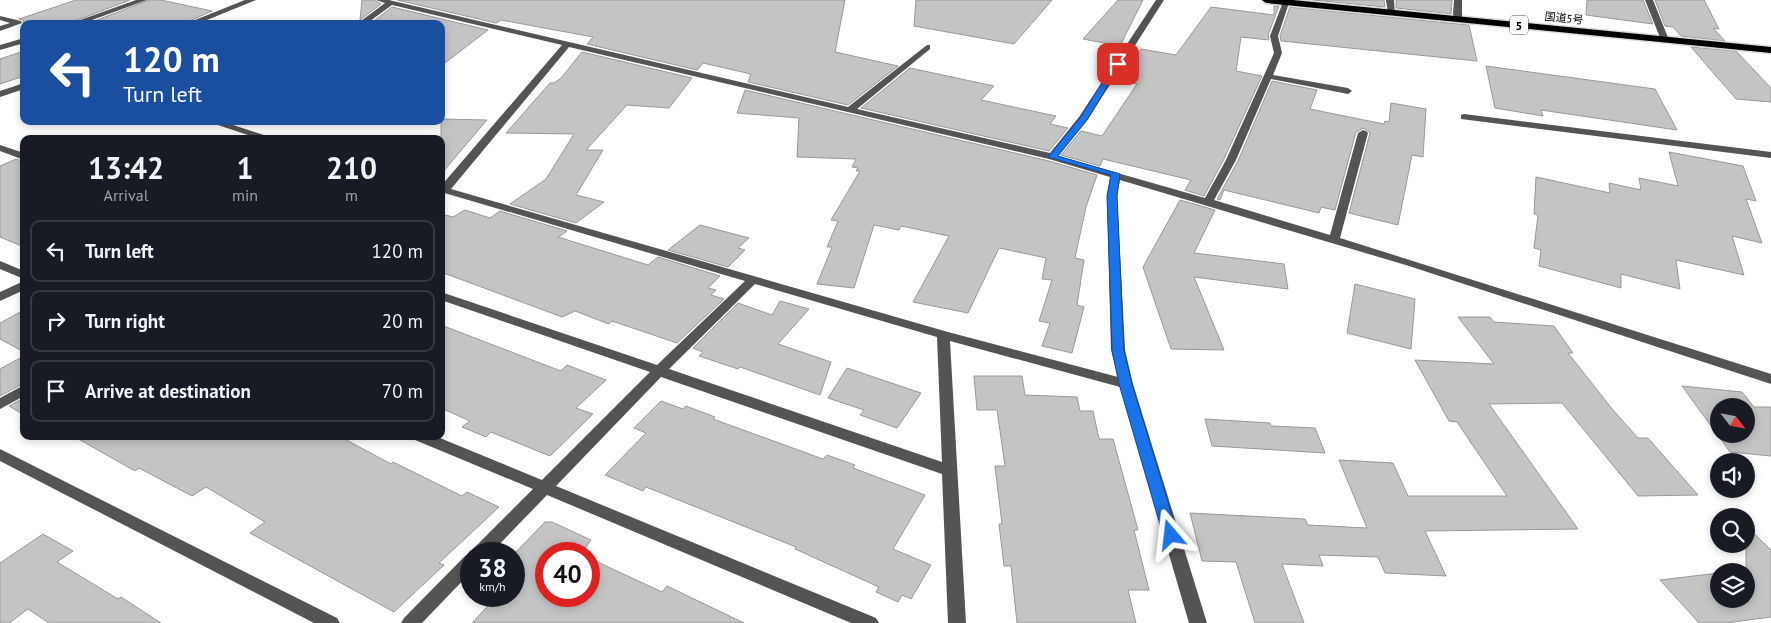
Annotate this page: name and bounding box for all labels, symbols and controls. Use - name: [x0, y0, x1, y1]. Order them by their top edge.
- street label: 国道5号: [1544, 9, 1584, 27]
- road number: 5: [1510, 16, 1528, 34]
- text: 120 m: [123, 36, 220, 82]
- icon: left: [40, 40, 105, 105]
- pin: [1097, 43, 1139, 85]
- icon: arrive: [1104, 50, 1132, 78]
- text: Turn left: [123, 80, 202, 108]
- text: 13:42: [88, 148, 164, 187]
- text: 1: [237, 148, 254, 187]
- text: 210: [326, 148, 377, 187]
- text: Arrival: [104, 185, 148, 205]
- text: min: [232, 185, 258, 205]
- text: m: [345, 185, 358, 205]
- icon: left: [42, 237, 70, 265]
- text: Turn left: [85, 239, 154, 263]
- text: 120 m: [371, 239, 423, 263]
- icon: right: [42, 307, 70, 335]
- text: Turn right: [85, 309, 165, 333]
- text: 20 m: [382, 309, 423, 333]
- icon: arrive: [42, 377, 70, 405]
- text: Arrive at destination: [85, 379, 251, 403]
- text: 70 m: [382, 379, 423, 403]
- north arrow: [1710, 398, 1755, 442]
- map controls: [1710, 398, 1755, 608]
- button: sound: [1710, 453, 1755, 498]
- position arrow: [1144, 508, 1196, 560]
- button: search: [1710, 508, 1755, 553]
- speed limit sign: 40: [535, 542, 600, 607]
- text: 38: [478, 552, 507, 584]
- button: layers: [1710, 563, 1755, 608]
- text: km/h: [479, 579, 506, 594]

